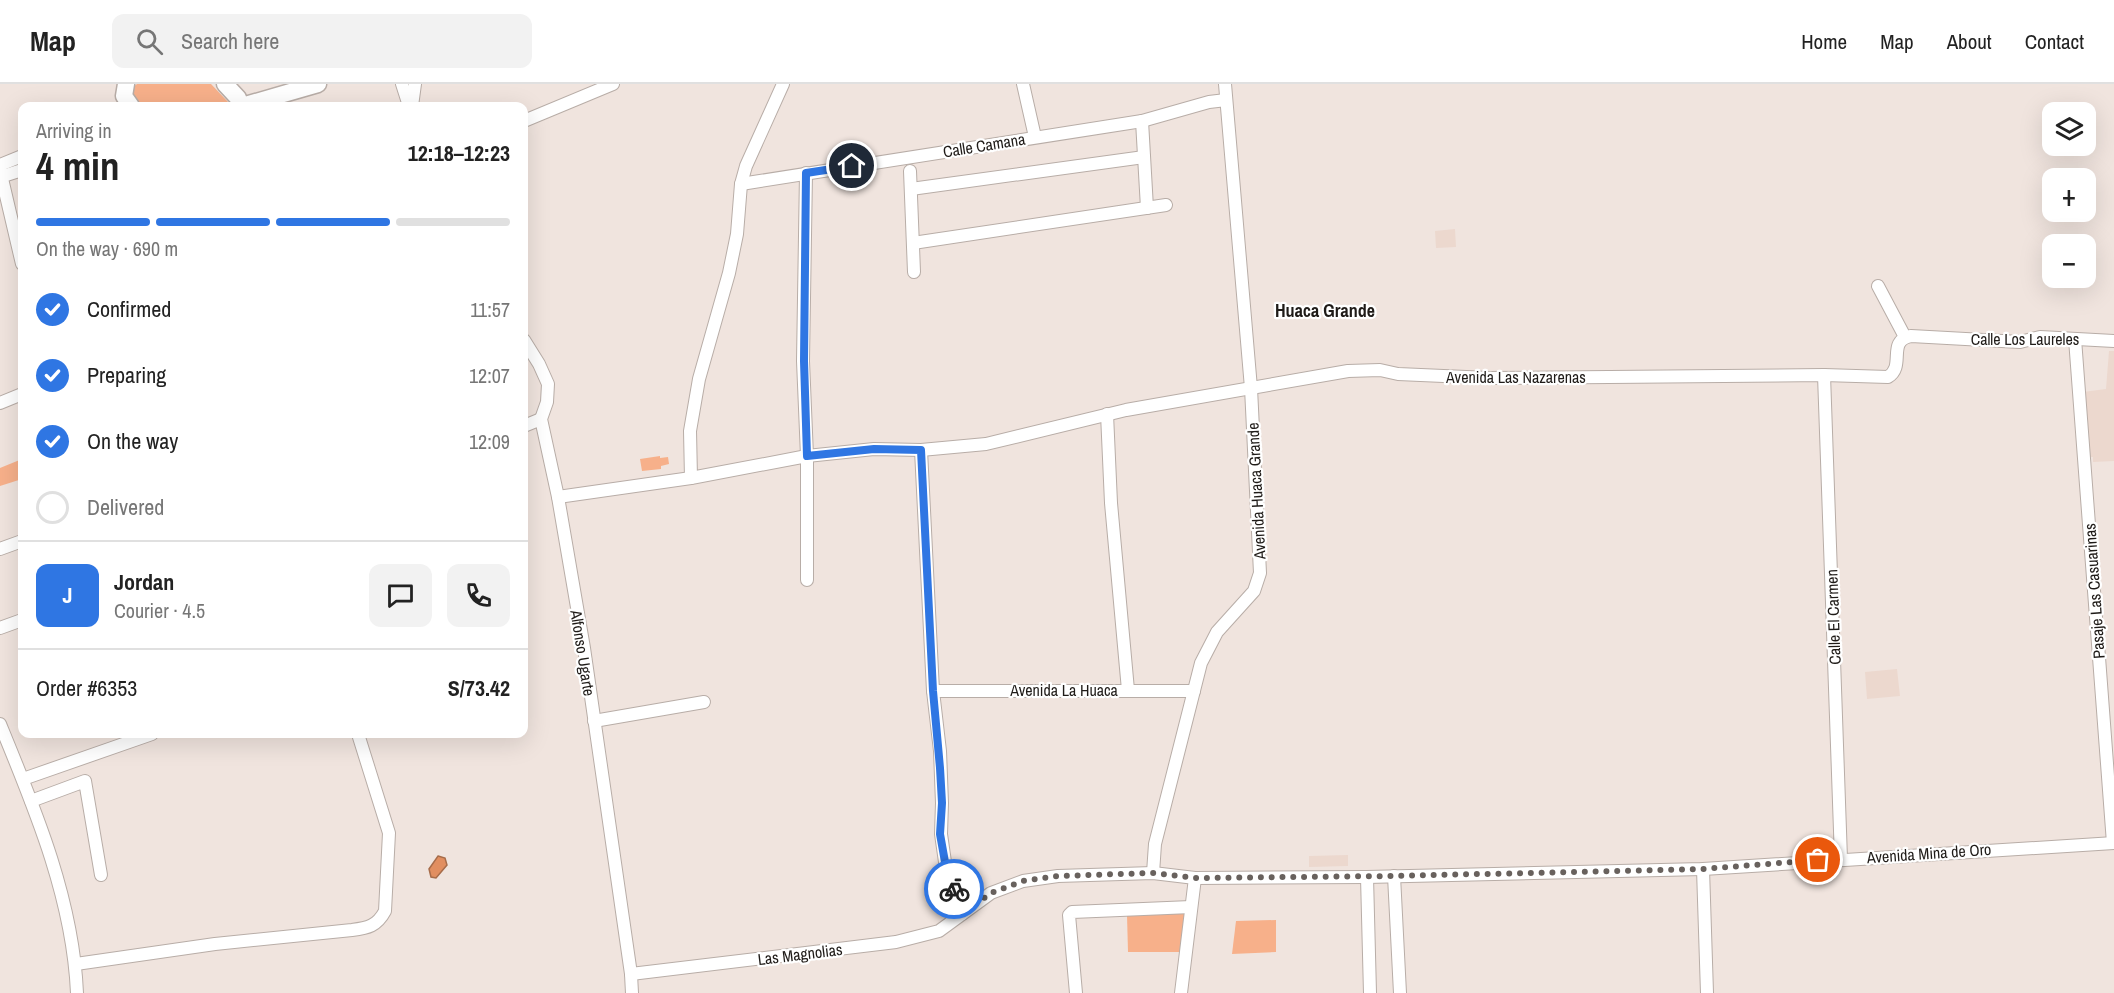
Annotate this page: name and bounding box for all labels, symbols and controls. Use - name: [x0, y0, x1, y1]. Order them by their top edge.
- search box: [112, 14, 532, 68]
- text: Map: [30, 22, 76, 60]
- icon: search: [133, 25, 166, 58]
- text: Search here: [181, 26, 279, 56]
- text: Home: [1801, 27, 1847, 56]
- text: Map: [1880, 27, 1914, 56]
- text: About: [1947, 27, 1992, 56]
- text: Contact: [2025, 27, 2084, 56]
- map controls: [2042, 102, 2096, 288]
- button: layers: [2042, 102, 2096, 156]
- text: Arriving in: [36, 117, 112, 144]
- street label: Calle Camana: [941, 128, 1027, 162]
- text: 12:18–12:23: [408, 138, 510, 168]
- text: 4 min: [36, 140, 120, 192]
- pin: [826, 140, 877, 191]
- icon: home: [835, 149, 868, 182]
- button: +: [2042, 168, 2096, 222]
- button: −: [2042, 234, 2096, 288]
- text: On the way · 690 m: [36, 235, 178, 262]
- icon: check: [36, 293, 69, 326]
- text: Confirmed: [87, 294, 171, 324]
- text: 11:57: [470, 296, 510, 323]
- district label: Huaca Grande: [1275, 298, 1375, 323]
- street label: Calle Los Laureles: [1971, 328, 2079, 350]
- icon: check: [36, 359, 69, 392]
- text: Preparing: [87, 360, 166, 390]
- text: 12:07: [469, 362, 510, 389]
- street label: Avenida Las Nazarenas: [1445, 366, 1586, 388]
- street label: Avenida Huaca Grande: [1241, 422, 1271, 561]
- icon: check: [36, 425, 69, 458]
- text: On the way: [87, 426, 178, 456]
- text: 12:09: [469, 428, 510, 455]
- text: Delivered: [87, 492, 164, 522]
- street label: Pasaje Las Casuarinas: [2078, 523, 2110, 659]
- button: chat: [369, 564, 432, 627]
- button: phone: [447, 564, 510, 627]
- text: Jordan: [114, 567, 174, 597]
- street label: Calle El Carmen: [1820, 569, 1846, 665]
- text: J: [62, 580, 73, 610]
- text: Courier · 4.5: [114, 597, 205, 624]
- street label: Alfonso Ugarte: [565, 607, 601, 698]
- text: Order #6353: [36, 673, 137, 703]
- text: S/73.42: [448, 673, 510, 703]
- street label: Avenida La Huaca: [1009, 679, 1119, 701]
- pin: [1792, 834, 1843, 885]
- street label: Avenida Mina de Oro: [1865, 838, 1992, 868]
- icon: bag: [1801, 843, 1834, 876]
- courier: [924, 859, 984, 919]
- icon: bike: [938, 873, 971, 906]
- street label: Las Magnolias: [756, 938, 844, 970]

